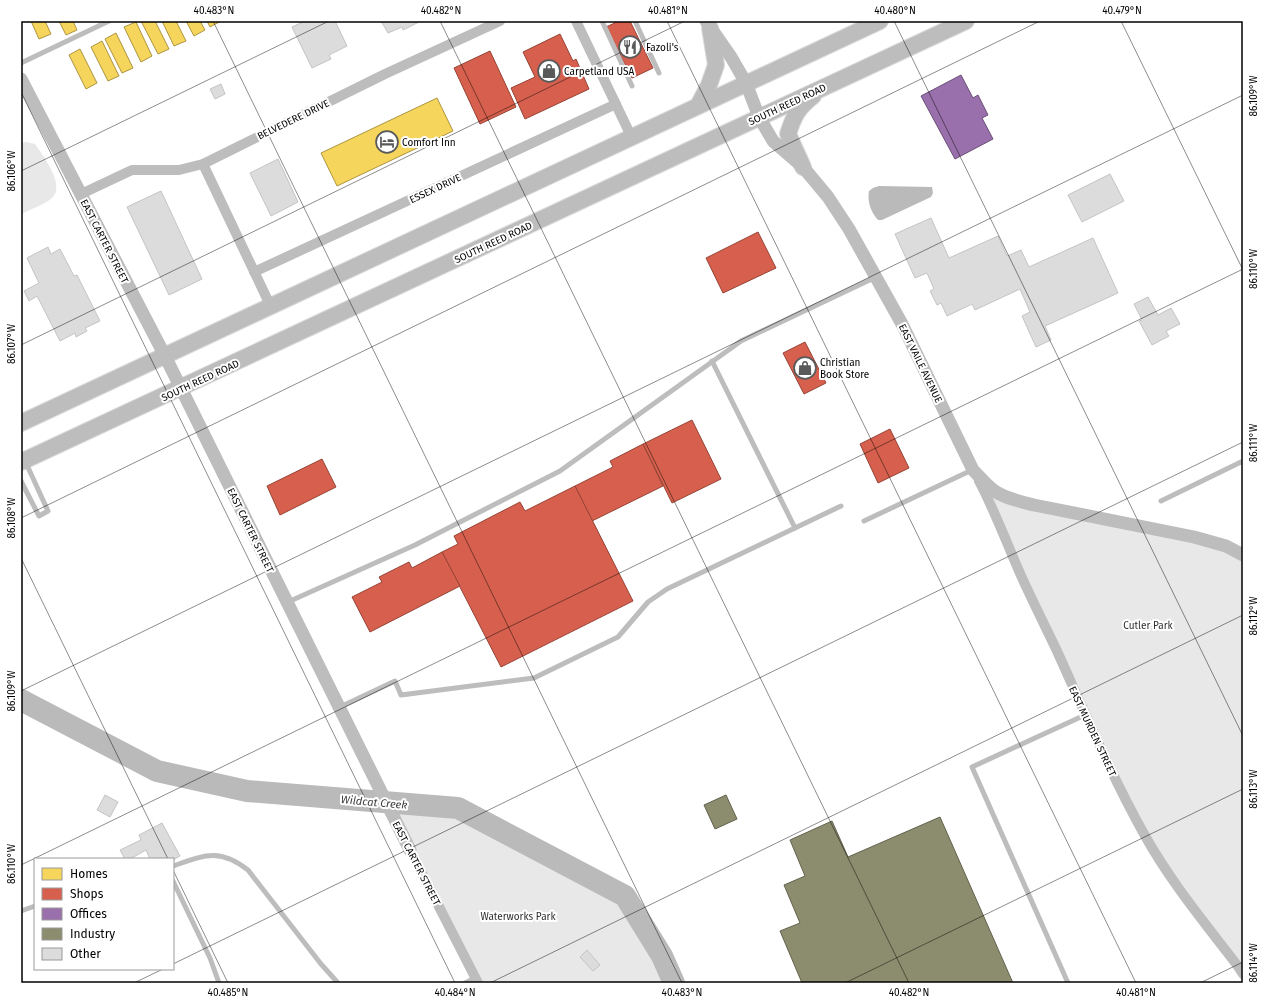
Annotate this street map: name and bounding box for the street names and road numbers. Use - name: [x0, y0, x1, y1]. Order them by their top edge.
- street label: SOUTH REED ROAD: [747, 82, 828, 128]
- street label: BELVEDERE DRIVE: [255, 97, 331, 143]
- street label: ESSEX DRIVE: [408, 172, 463, 206]
- street label: EAST CARTER STREET: [78, 197, 131, 286]
- street label: SOUTH REED ROAD: [453, 220, 534, 266]
- street label: EAST VAILE AVENUE: [896, 322, 944, 405]
- street label: SOUTH REED ROAD: [160, 358, 241, 404]
- street label: EAST CARTER STREET: [224, 486, 276, 576]
- street label: EAST MURDEN STREET: [1066, 684, 1119, 779]
- street label: EAST CARTER STREET: [390, 819, 443, 908]

